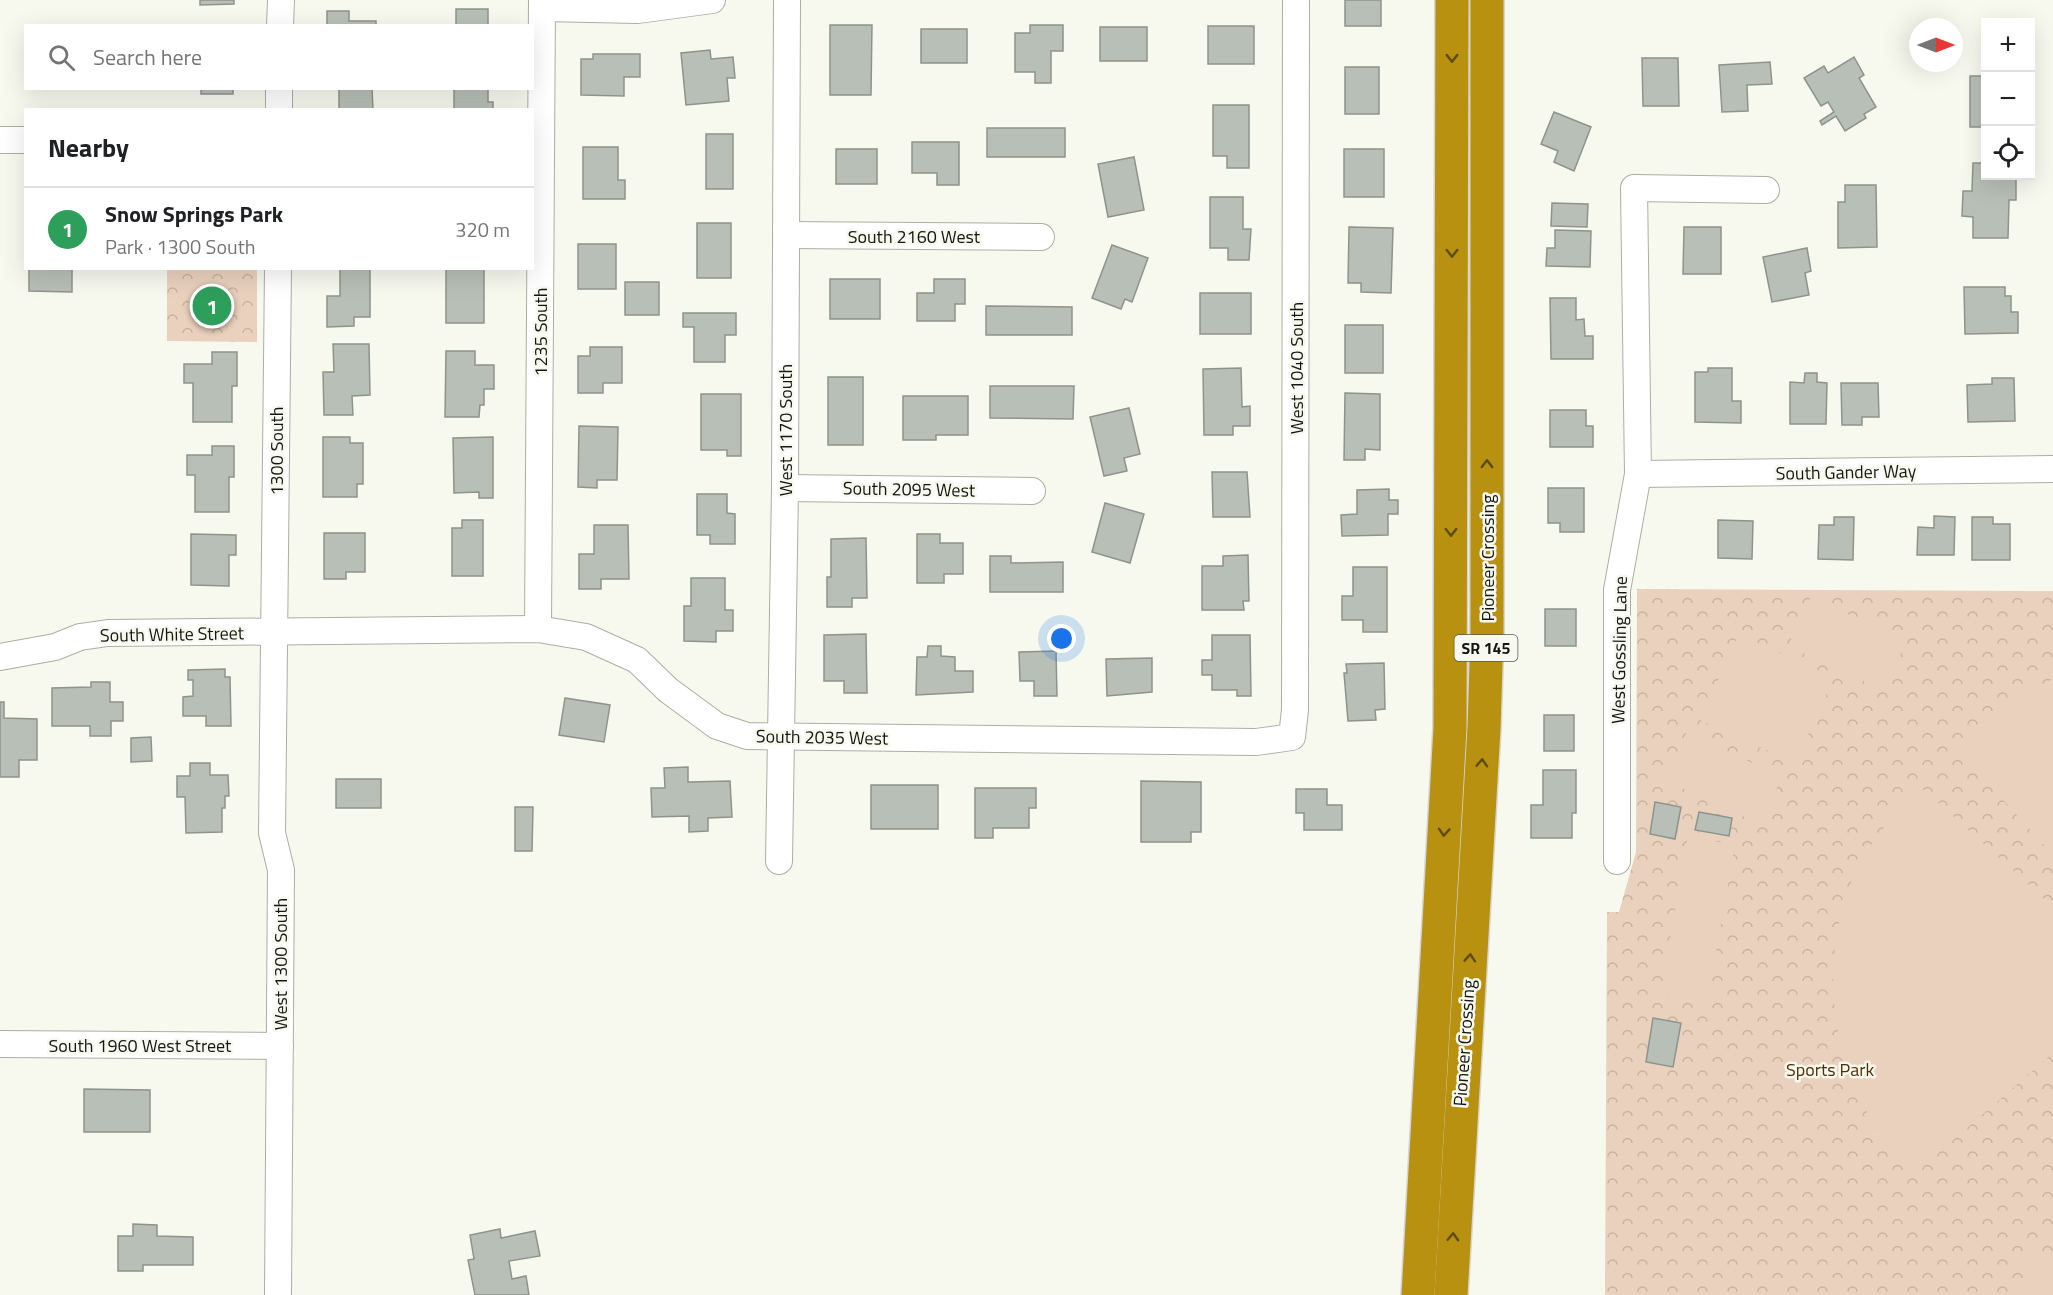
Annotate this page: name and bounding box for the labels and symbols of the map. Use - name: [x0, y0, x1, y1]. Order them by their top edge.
- north arrow: [1909, 18, 1963, 72]
- one-way arrow: [1446, 54, 1458, 63]
- street label: South 2160 West: [848, 223, 981, 250]
- one-way arrow: [1446, 249, 1458, 258]
- pin: 1: [192, 284, 232, 328]
- street label: 1235 South: [527, 287, 554, 377]
- street label: West 1040 South: [1283, 302, 1310, 434]
- street label: West 1170 South: [772, 364, 799, 496]
- street label: 1300 South: [263, 406, 290, 496]
- street label: South Gander Way: [1775, 457, 1917, 487]
- one-way arrow: [1481, 459, 1493, 468]
- street label: South 2095 West: [843, 474, 976, 504]
- street label: Pioneer Crossing: [1474, 494, 1501, 622]
- one-way arrow: [1445, 528, 1457, 537]
- street label: West Gossling Lane: [1604, 576, 1634, 724]
- street label: South White Street: [100, 619, 245, 649]
- your location: [1047, 624, 1076, 653]
- road number: SR 145: [1454, 635, 1518, 661]
- street label: South 2035 West: [756, 722, 889, 752]
- one-way arrow: [1475, 759, 1488, 768]
- one-way arrow: [1438, 828, 1451, 837]
- street label: West 1300 South: [267, 898, 294, 1030]
- one-way arrow: [1463, 954, 1476, 963]
- street label: Pioneer Crossing: [1446, 979, 1482, 1107]
- street label: South 1960 West Street: [49, 1032, 232, 1059]
- park label: Sports Park: [1786, 1056, 1874, 1083]
- one-way arrow: [1446, 1232, 1459, 1241]

